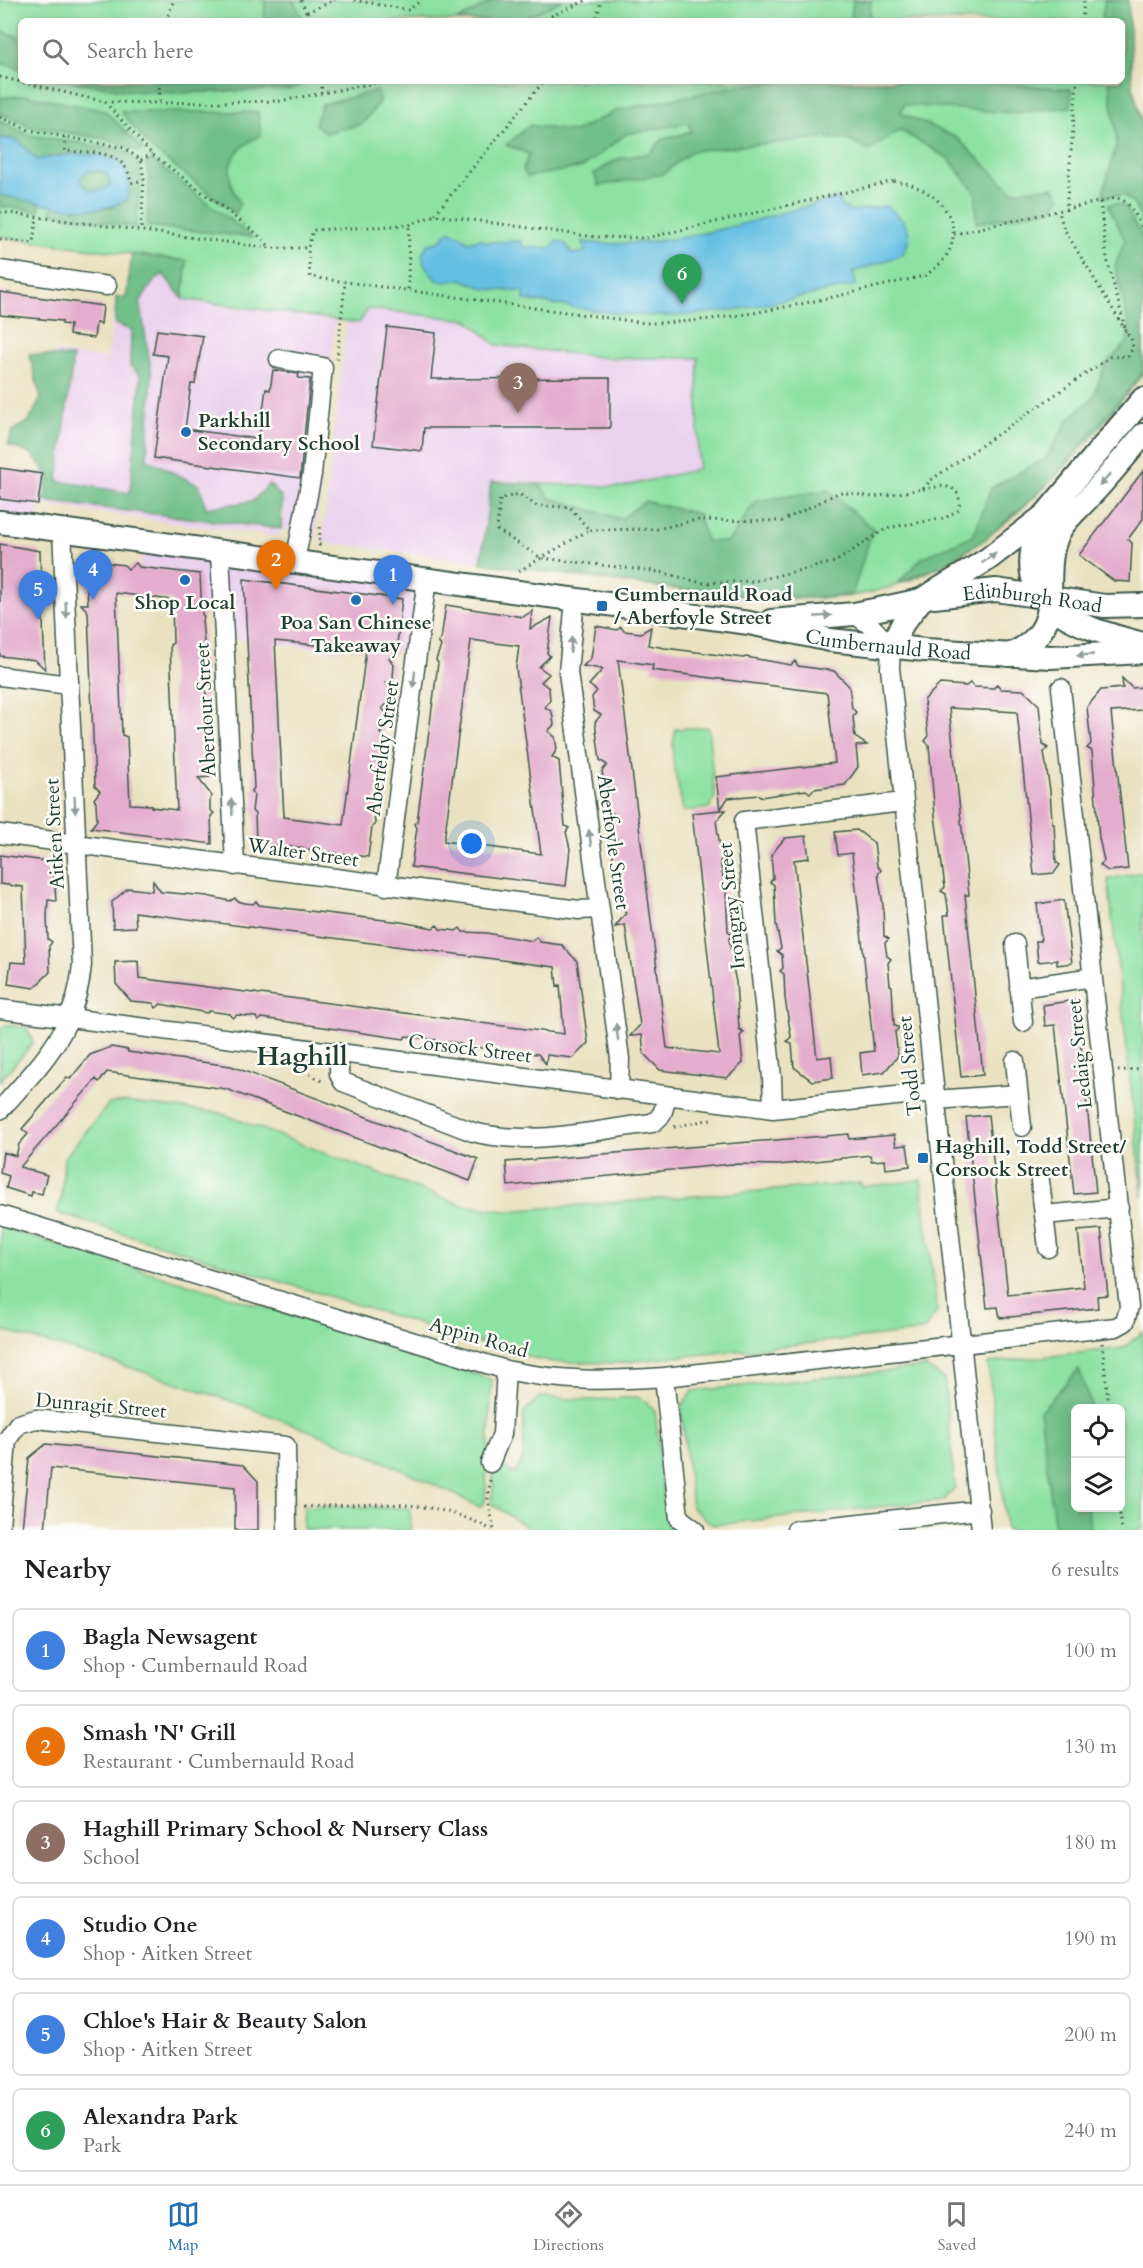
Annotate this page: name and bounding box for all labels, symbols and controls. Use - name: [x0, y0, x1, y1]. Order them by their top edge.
- search box: [18, 18, 1125, 84]
- icon: search: [39, 35, 72, 68]
- text: Search here: [87, 36, 194, 66]
- pin: 6: [662, 254, 702, 304]
- pin: 3: [498, 364, 538, 413]
- place label: Parkhill Secondary School: [198, 407, 360, 457]
- marker: Parkhill Secondary School: [179, 425, 193, 439]
- one-way arrow: [1099, 472, 1112, 487]
- pin: 2: [256, 540, 296, 590]
- pin: 4: [74, 550, 112, 600]
- one-way arrow: [980, 552, 996, 564]
- pin: 1: [374, 556, 412, 605]
- pin: 5: [18, 570, 57, 620]
- marker: Shop Local: [178, 573, 192, 587]
- street label: Edinburgh Road: [961, 576, 1104, 619]
- place label: Cumbernauld Road / Aberfoyle Street: [614, 581, 793, 631]
- place label: Shop Local: [135, 589, 236, 616]
- marker: Poa San Chinese Takeaway: [349, 593, 363, 607]
- marker: Cumbernauld Road / Aberfoyle Street: [595, 599, 609, 613]
- one-way arrow: [61, 600, 70, 619]
- place label: Poa San Chinese Takeaway: [280, 609, 432, 659]
- one-way arrow: [813, 611, 832, 621]
- street label: Cumbernauld Road: [803, 622, 972, 667]
- one-way arrow: [566, 635, 576, 654]
- street label: Aberdour Street: [188, 641, 223, 778]
- one-way arrow: [1075, 651, 1094, 660]
- one-way arrow: [409, 670, 418, 689]
- street label: Aberfeldy Street: [360, 678, 405, 817]
- street label: Aberfoyle Street: [591, 773, 636, 912]
- street label: Aitken Street: [38, 777, 71, 890]
- one-way arrow: [70, 795, 79, 814]
- one-way arrow: [228, 798, 237, 817]
- your location: [457, 829, 486, 858]
- one-way arrow: [586, 829, 595, 848]
- street label: Walter Street: [245, 831, 361, 874]
- street label: Irongray Street: [711, 840, 752, 971]
- street label: Ledaig Street: [1060, 997, 1099, 1110]
- street label: Todd Street: [891, 1014, 928, 1117]
- one-way arrow: [612, 1022, 621, 1041]
- street label: Corsock Street: [407, 1028, 534, 1070]
- district label: Haghill: [257, 1039, 348, 1074]
- place label: Haghill, Todd Street/ Corsock Street: [935, 1133, 1127, 1183]
- marker: Haghill, Todd Street/ Corsock Street: [916, 1151, 930, 1165]
- street label: Appin Road: [426, 1310, 532, 1365]
- street label: Dunragit Street: [34, 1386, 168, 1425]
- map controls: [1071, 1404, 1125, 1512]
- button: locate: [1071, 1404, 1125, 1458]
- button: layers: [1071, 1458, 1125, 1512]
- text: Nearby: [24, 1552, 112, 1587]
- text: 6 results: [1051, 1556, 1119, 1583]
- text: Bagla Newsagent: [83, 1622, 257, 1652]
- text: 1: [40, 1637, 51, 1664]
- text: 100 m: [1064, 1637, 1117, 1664]
- text: Shop · Cumbernauld Road: [83, 1652, 308, 1679]
- text: Smash 'N' Grill: [83, 1718, 236, 1748]
- text: 2: [40, 1733, 51, 1760]
- text: 130 m: [1064, 1733, 1117, 1760]
- text: Restaurant · Cumbernauld Road: [83, 1748, 354, 1775]
- text: Haghill Primary School & Nursery Class: [83, 1814, 488, 1844]
- text: 3: [40, 1829, 51, 1856]
- text: 180 m: [1064, 1829, 1117, 1856]
- text: School: [83, 1844, 140, 1871]
- text: Studio One: [83, 1910, 198, 1940]
- text: 4: [40, 1925, 51, 1952]
- text: 190 m: [1064, 1925, 1117, 1952]
- text: Shop · Aitken Street: [83, 1940, 252, 1967]
- text: Chloe's Hair & Beauty Salon: [83, 2006, 367, 2036]
- text: 5: [40, 2021, 51, 2048]
- text: 200 m: [1064, 2021, 1117, 2048]
- text: Shop · Aitken Street: [83, 2036, 252, 2063]
- text: Alexandra Park: [83, 2102, 238, 2132]
- text: 6: [40, 2117, 51, 2144]
- text: 240 m: [1064, 2117, 1117, 2144]
- text: Park: [83, 2132, 121, 2159]
- tab: Map: [167, 2198, 200, 2256]
- tab: Directions: [533, 2198, 604, 2256]
- tab: Saved: [937, 2198, 976, 2256]

